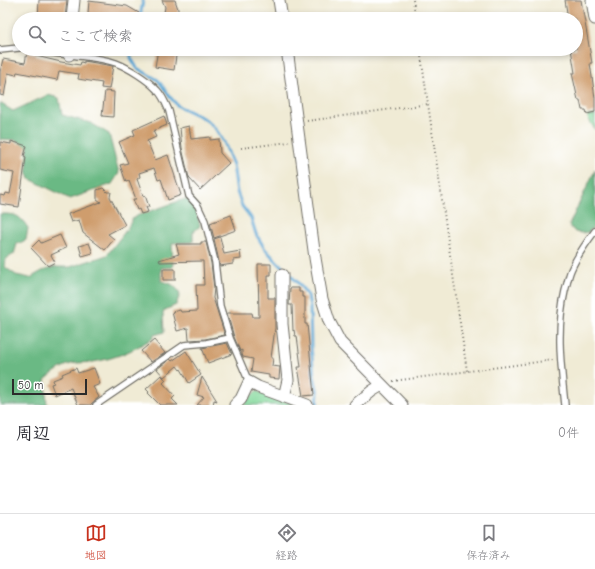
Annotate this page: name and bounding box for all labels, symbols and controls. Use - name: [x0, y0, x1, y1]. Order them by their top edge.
- search box: [12, 12, 583, 56]
- icon: search: [26, 23, 48, 45]
- text: ここで検索: [58, 27, 133, 45]
- scale bar: [12, 377, 87, 396]
- text: 50 m: [18, 379, 43, 392]
- text: 周辺: [16, 424, 50, 443]
- text: 0件: [558, 425, 579, 440]
- tab: 地図: [85, 522, 107, 562]
- tab: 経路: [276, 522, 298, 562]
- tab: 保存済み: [467, 522, 511, 562]

